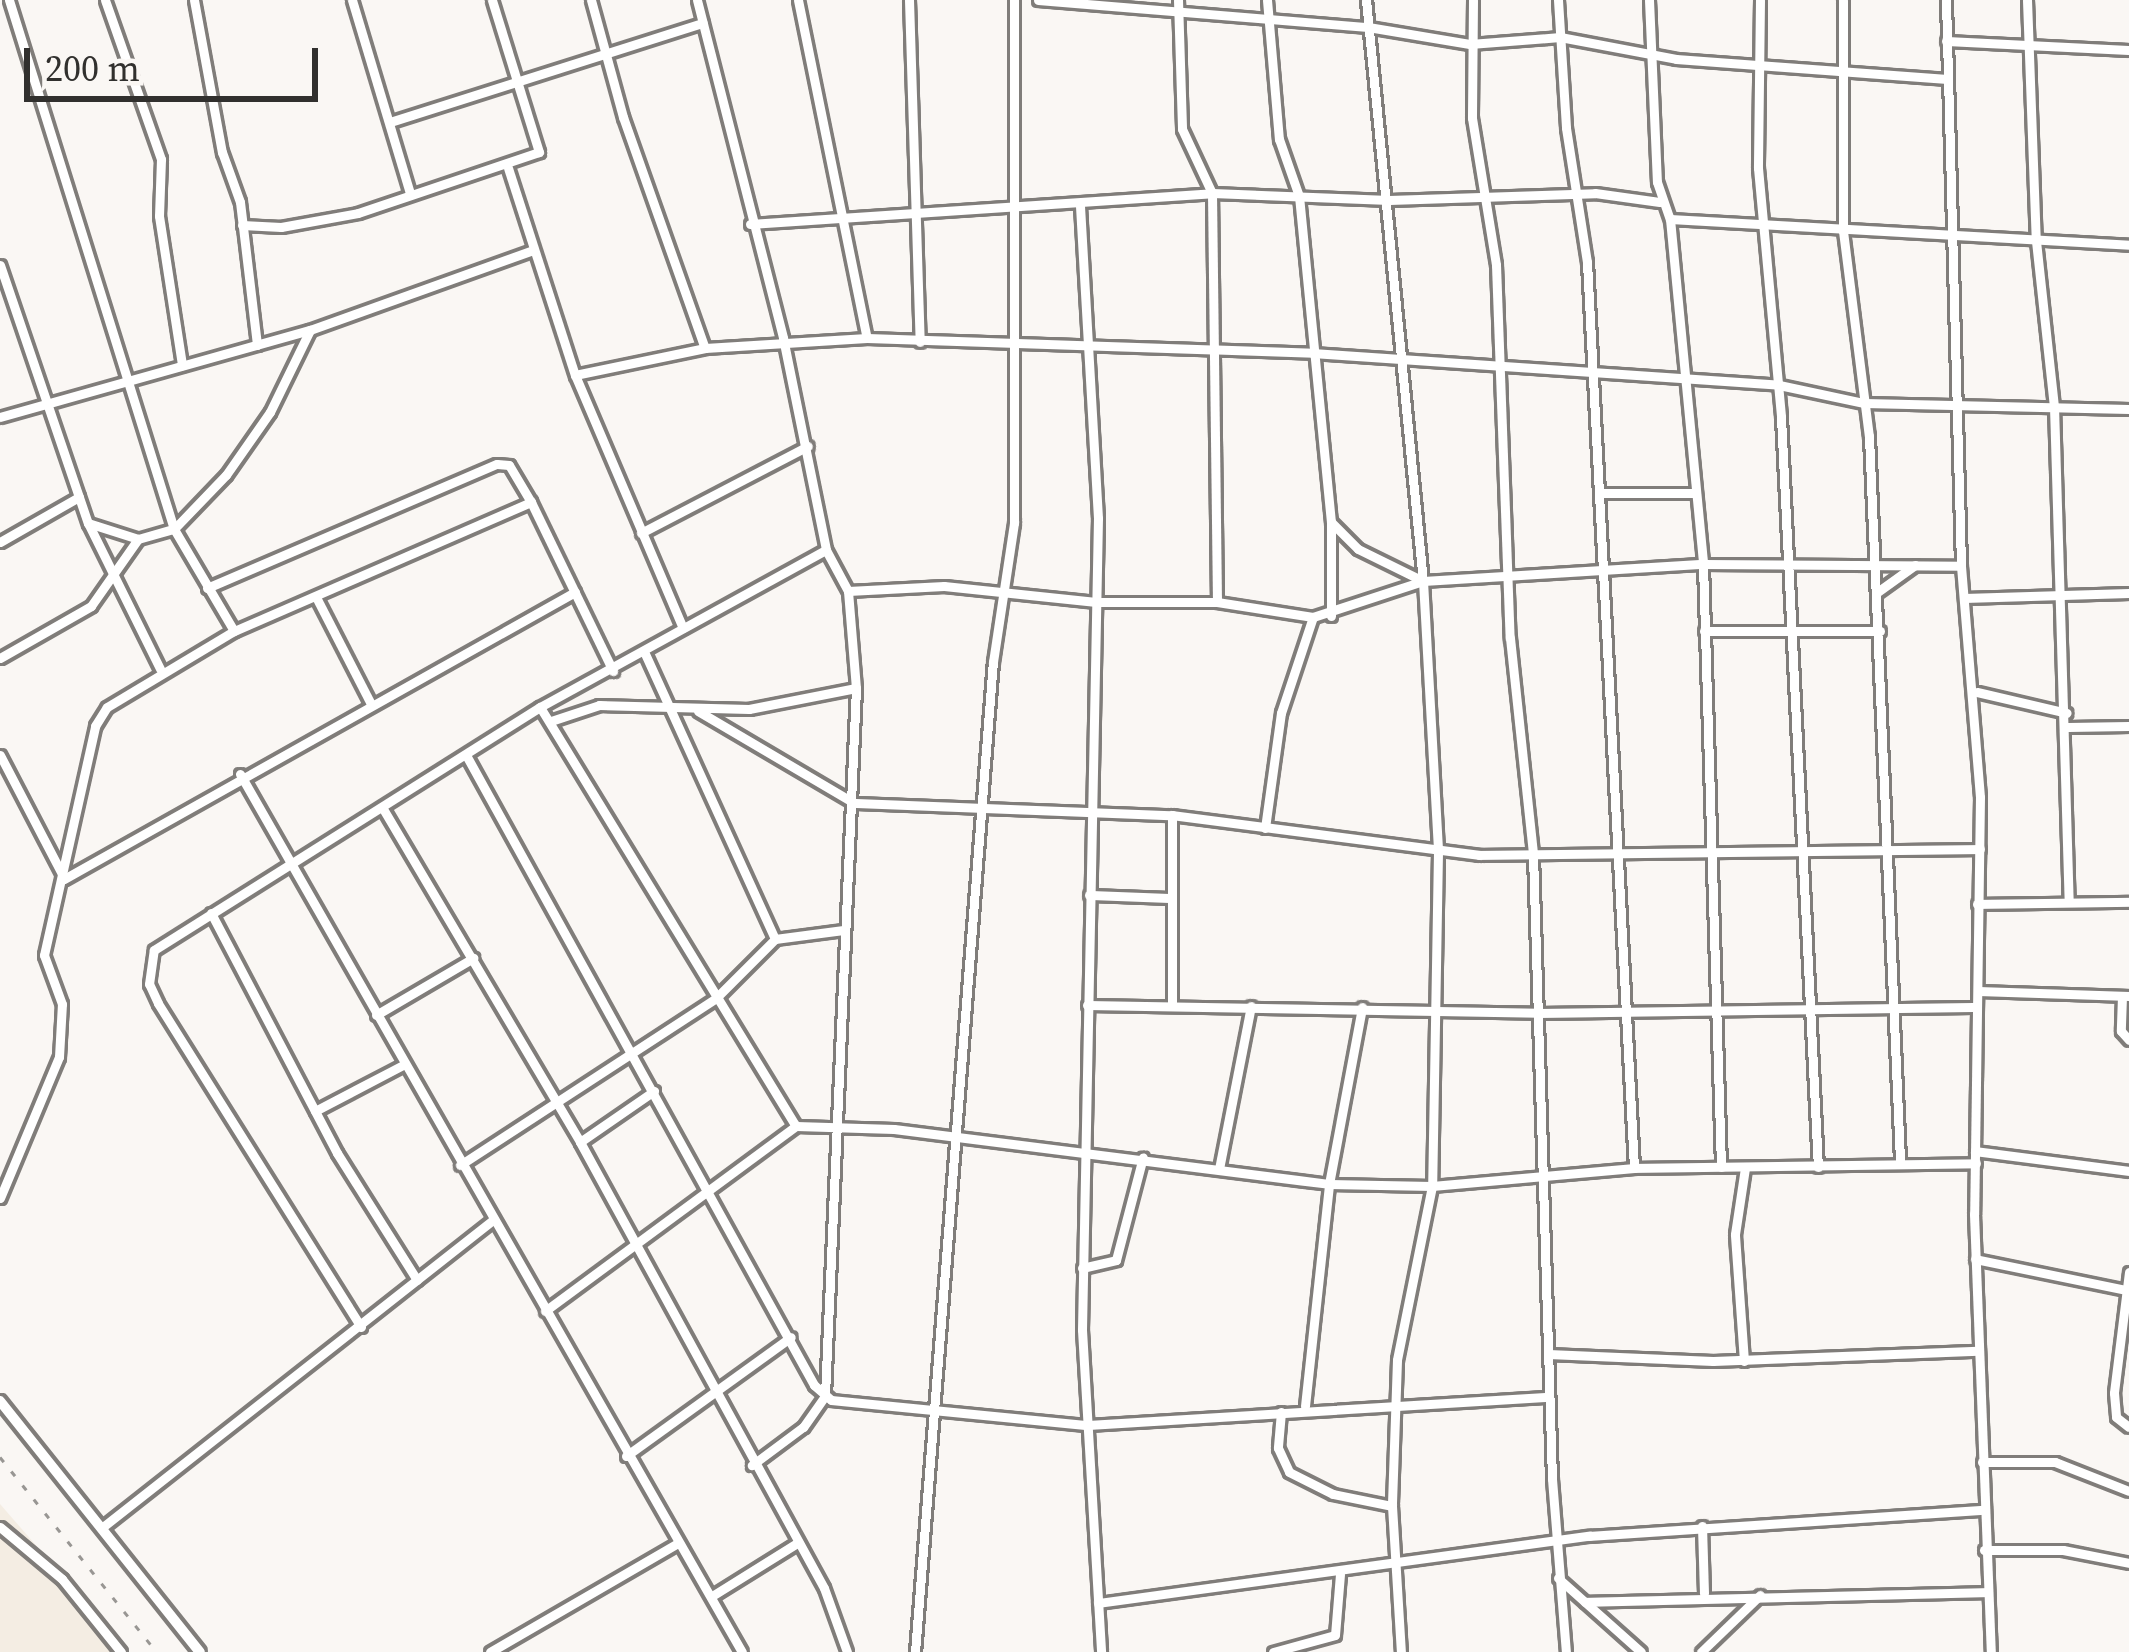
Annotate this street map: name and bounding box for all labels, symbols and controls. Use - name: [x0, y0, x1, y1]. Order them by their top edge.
- scale bar: [30, 24, 324, 98]
- text: 200 m: [45, 44, 140, 93]

